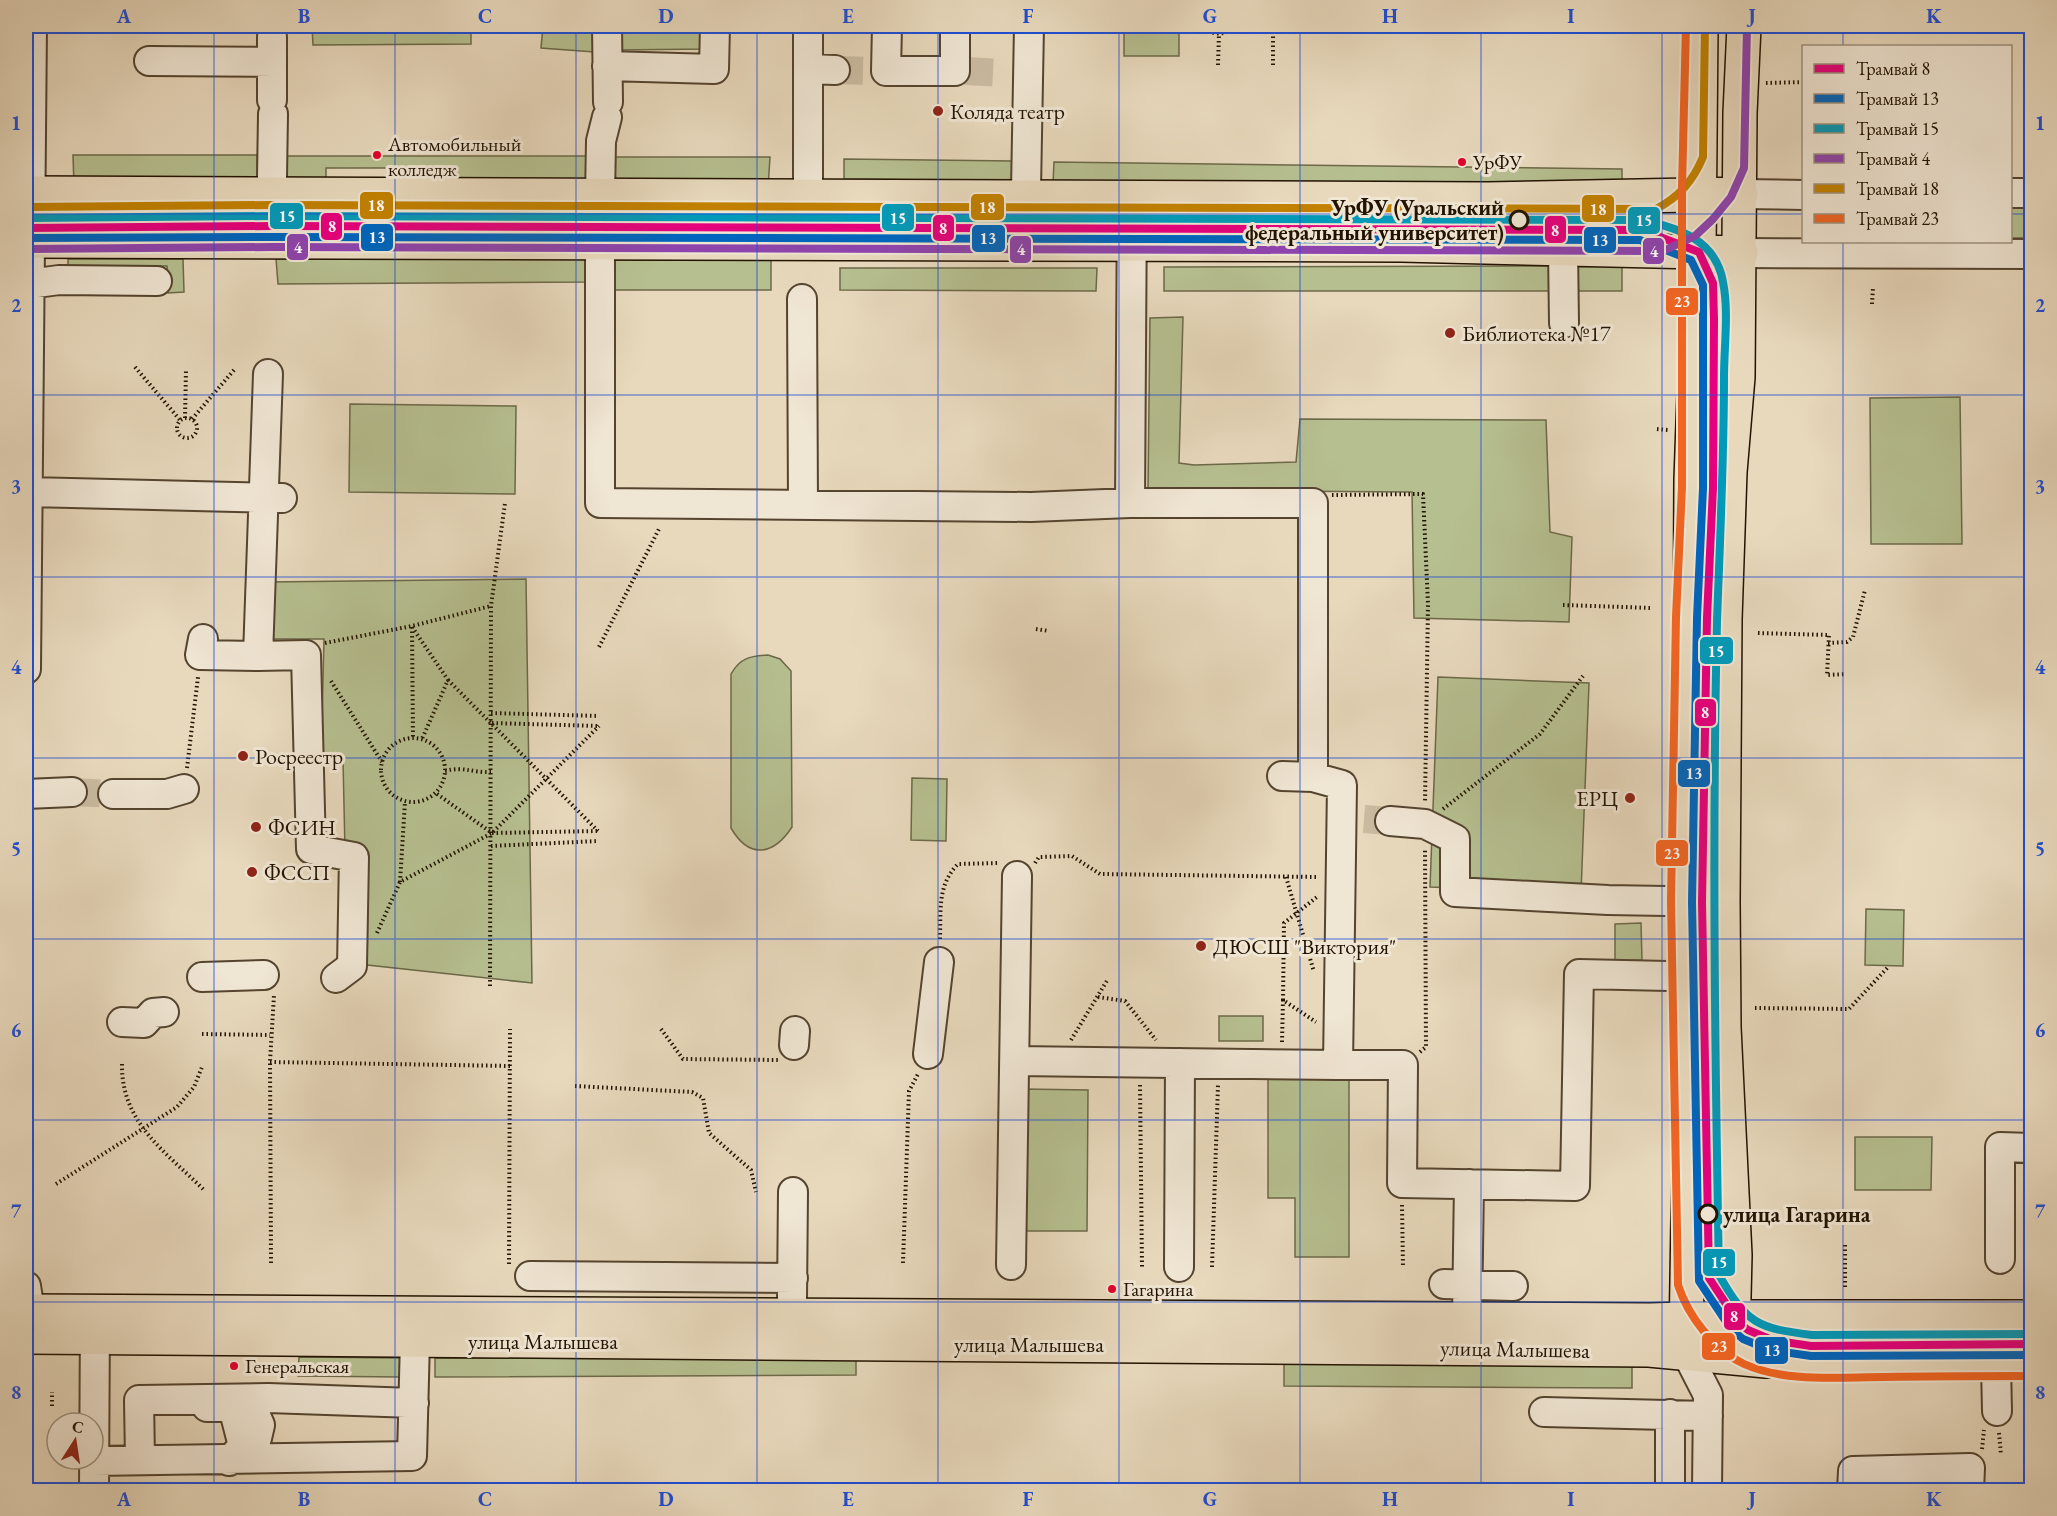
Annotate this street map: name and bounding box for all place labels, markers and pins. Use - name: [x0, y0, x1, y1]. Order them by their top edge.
- place label: Коляда театр: [950, 97, 1065, 126]
- marker: Коляда театр: [931, 104, 945, 118]
- place label: Автомобильный колледж: [387, 131, 522, 182]
- marker: Автомобильный колледж: [371, 149, 383, 161]
- place label: УрФУ: [1472, 149, 1523, 175]
- marker: УрФУ: [1456, 156, 1468, 168]
- place label: УрФУ (Уральский федеральный университет): [1245, 193, 1504, 247]
- marker: УрФУ (Уральский федеральный университет): [1509, 210, 1529, 230]
- place label: Библиотека №17: [1462, 319, 1611, 348]
- marker: Библиотека №17: [1443, 326, 1457, 340]
- place label: Росреестр: [255, 742, 343, 771]
- marker: Росреестр: [236, 749, 250, 763]
- place label: ЕРЦ: [1576, 784, 1618, 813]
- marker: ЕРЦ: [1623, 791, 1637, 805]
- place label: ФСИН: [268, 813, 336, 842]
- marker: ФСИН: [249, 820, 263, 834]
- place label: ФССП: [264, 858, 330, 887]
- marker: ФССП: [245, 865, 259, 879]
- place label: ДЮСШ "Виктория": [1213, 932, 1396, 961]
- marker: ДЮСШ "Виктория": [1194, 939, 1208, 953]
- place label: улица Гагарина: [1723, 1200, 1871, 1229]
- marker: улица Гагарина: [1698, 1204, 1718, 1224]
- place label: Гагарина: [1123, 1276, 1194, 1302]
- marker: Гагарина: [1106, 1283, 1118, 1295]
- place label: Генеральская: [245, 1353, 349, 1379]
- marker: Генеральская: [228, 1360, 240, 1372]

